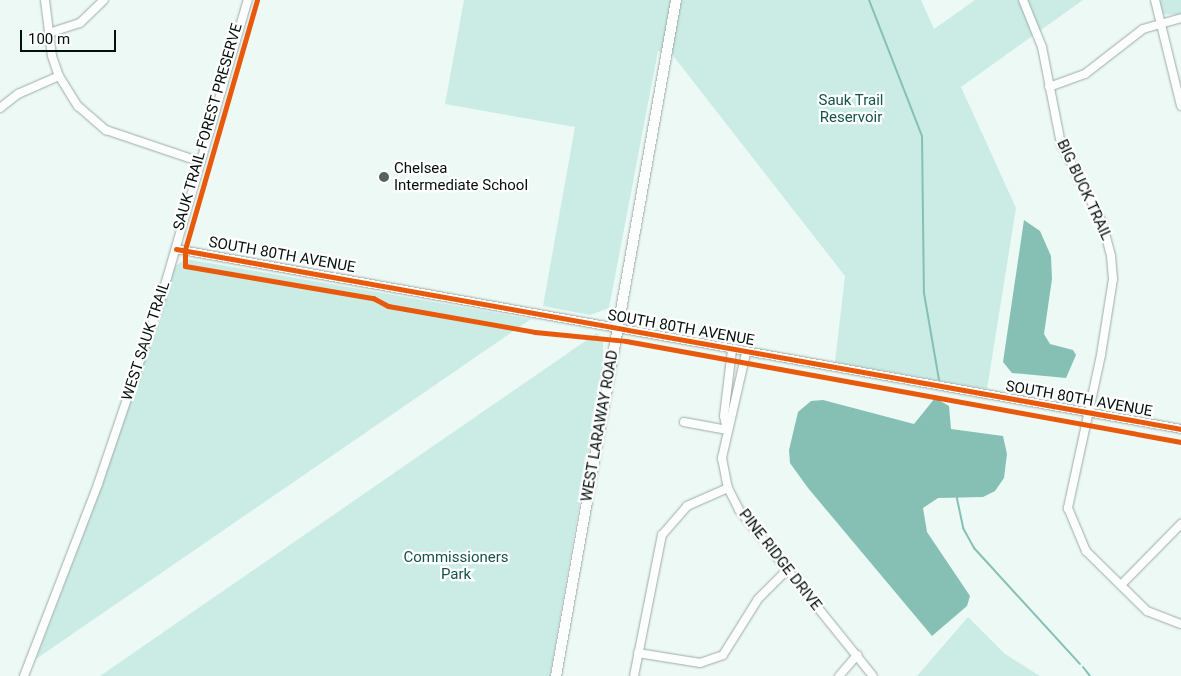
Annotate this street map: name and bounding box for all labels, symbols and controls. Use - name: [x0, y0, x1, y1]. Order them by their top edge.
- scale bar: [22, 20, 119, 52]
- street label: SAUK TRAIL FOREST PRESERVE: [170, 21, 246, 233]
- text: 100 m: [28, 30, 70, 48]
- park label: Sauk Trail Reservoir: [818, 91, 884, 126]
- street label: BIG BUCK TRAIL: [1053, 137, 1115, 243]
- place label: Chelsea Intermediate School: [394, 159, 528, 194]
- marker: Chelsea Intermediate School: [378, 171, 390, 183]
- street label: SOUTH 80TH AVENUE: [207, 233, 357, 277]
- street label: WEST SAUK TRAIL: [118, 279, 174, 403]
- street label: SOUTH 80TH AVENUE: [606, 306, 756, 350]
- street label: WEST LARAWAY ROAD: [578, 349, 622, 503]
- street label: SOUTH 80TH AVENUE: [1004, 377, 1154, 421]
- street label: PINE RIDGE DRIVE: [735, 506, 825, 614]
- park label: Commissioners Park: [403, 548, 509, 583]

